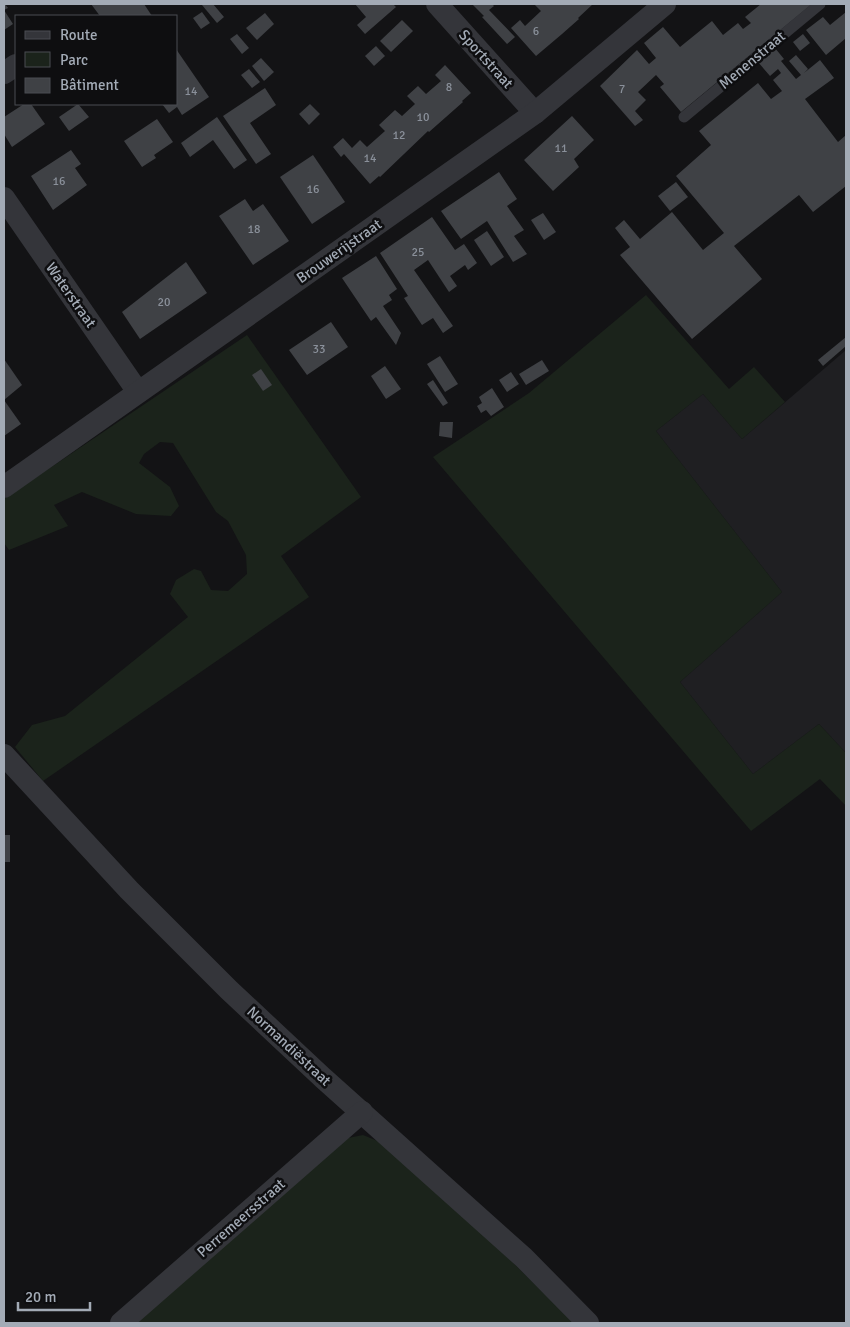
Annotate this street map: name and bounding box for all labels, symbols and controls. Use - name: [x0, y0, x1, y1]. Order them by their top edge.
- legend: [15, 15, 178, 105]
- house number: 6: [533, 24, 539, 39]
- text: Route: [60, 26, 97, 44]
- street label: Sportstraat: [455, 26, 517, 92]
- street label: Menenstraat: [715, 27, 789, 93]
- text: Parc: [60, 51, 88, 69]
- text: Bâtiment: [60, 76, 119, 94]
- house number: 8: [446, 80, 452, 95]
- house number: 7: [619, 82, 625, 97]
- house number: 14: [185, 84, 198, 99]
- house number: 10: [417, 110, 429, 125]
- house number: 12: [393, 128, 405, 143]
- house number: 11: [555, 141, 567, 156]
- house number: 14: [364, 151, 377, 166]
- house number: 16: [53, 174, 65, 189]
- house number: 16: [307, 182, 319, 197]
- street label: Brouwerijstraat: [293, 215, 385, 287]
- house number: 18: [248, 222, 260, 237]
- house number: 25: [412, 245, 424, 260]
- street label: Waterstraat: [42, 259, 100, 331]
- house number: 20: [158, 295, 170, 310]
- house number: 33: [313, 342, 325, 357]
- street label: Normandiëstraat: [243, 1003, 335, 1089]
- street label: Perremeersstraat: [193, 1175, 289, 1261]
- scale bar: [18, 1280, 90, 1312]
- text: 20 m: [25, 1288, 56, 1306]

